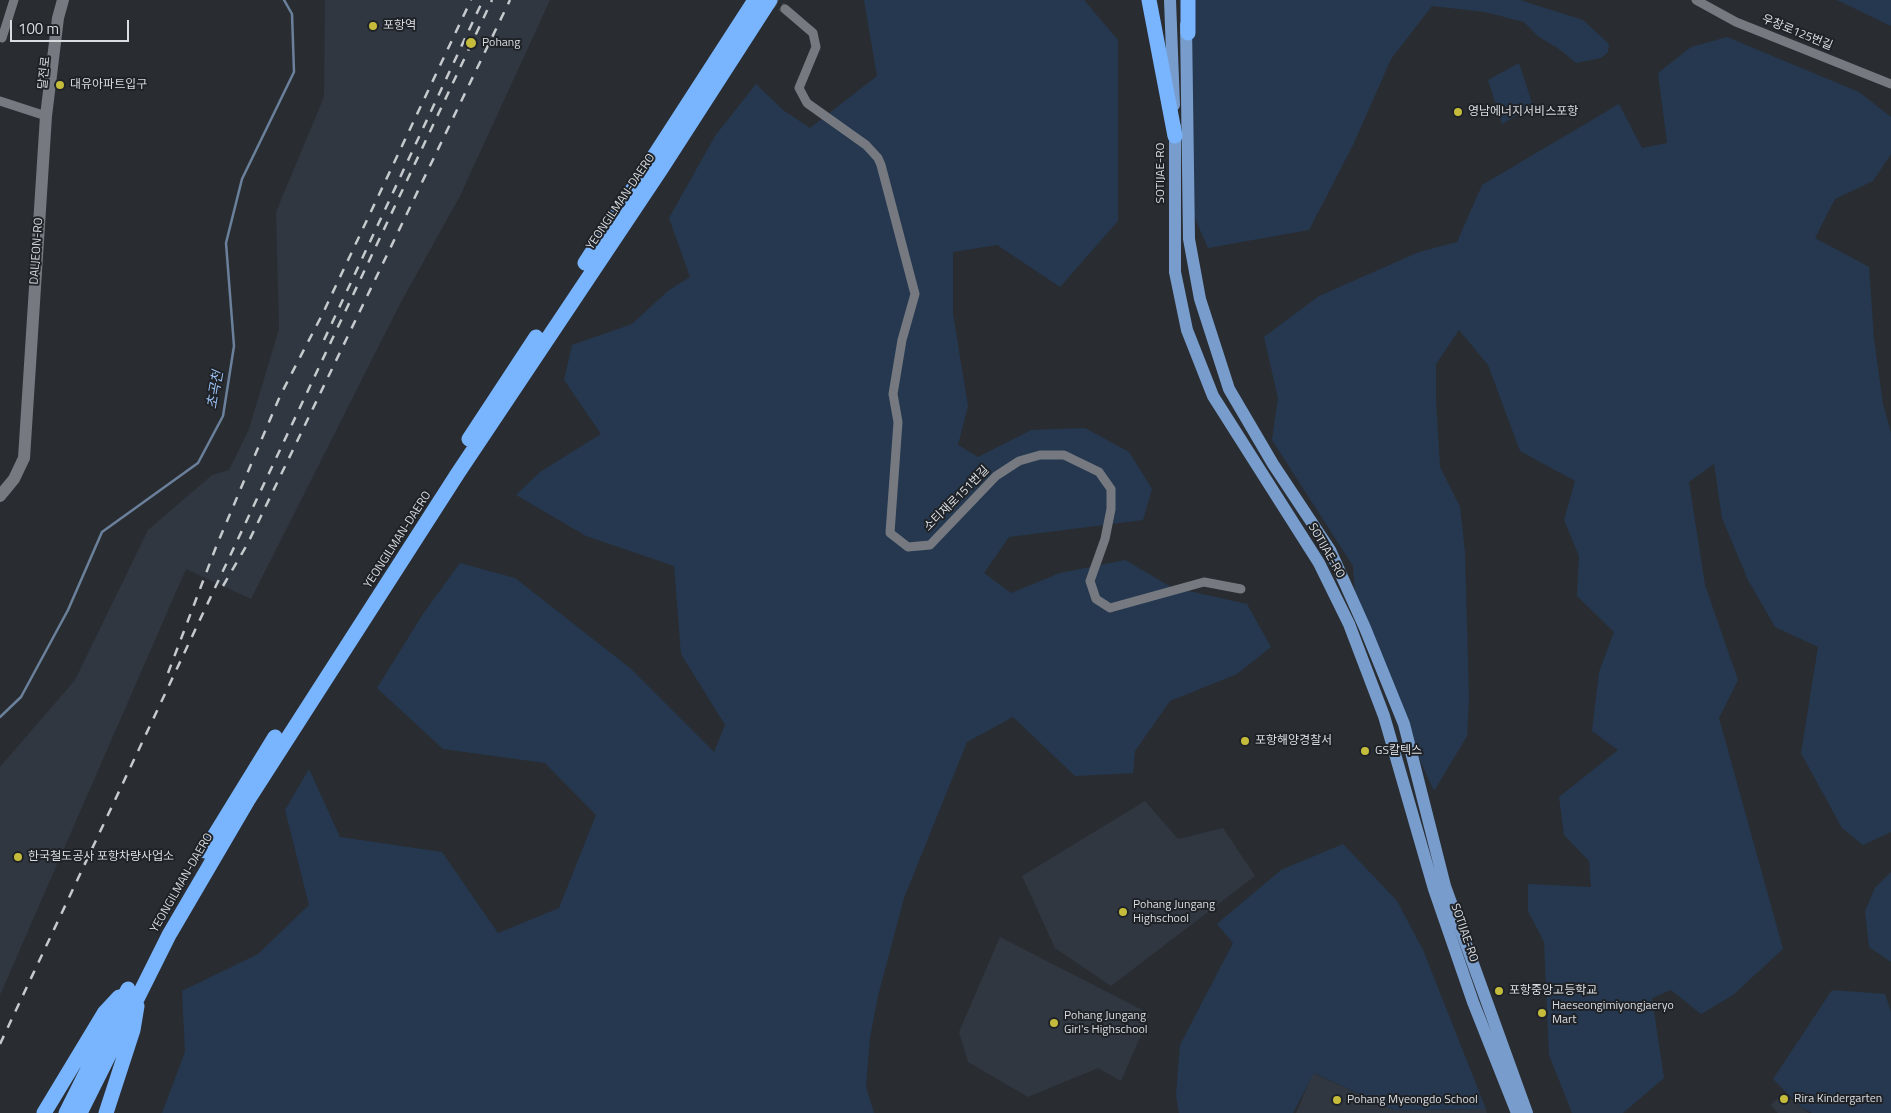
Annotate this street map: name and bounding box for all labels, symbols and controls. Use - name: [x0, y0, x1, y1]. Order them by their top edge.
- scale bar: [12, 10, 131, 42]
- street label: 우창로125번길: [1759, 12, 1835, 54]
- text: 100 m: [18, 17, 59, 40]
- place label: 포항역: [383, 19, 416, 33]
- marker: 포항역: [367, 20, 379, 32]
- marker: Pohang: [464, 36, 478, 50]
- place label: Pohang: [482, 36, 520, 50]
- street label: 달전로: [36, 56, 54, 90]
- place label: 대유아파트입구: [70, 78, 147, 92]
- marker: 대유아파트입구: [54, 79, 66, 91]
- place label: 영남에너지서비스포항: [1468, 105, 1578, 119]
- marker: 영남에너지서비스포항: [1452, 106, 1464, 118]
- street label: SOTIJAE-RO: [1154, 143, 1168, 203]
- street label: YEONGILMAN-DAERO: [584, 151, 658, 253]
- street label: DALJEON-RO: [27, 217, 47, 285]
- water label: 초곡천: [204, 370, 228, 410]
- street label: 소티재로151번길: [921, 463, 993, 535]
- street label: YEONGILMAN-DAERO: [361, 489, 435, 591]
- street label: SOTIJAE-RO: [1305, 521, 1347, 581]
- place label: 포항해양경찰서: [1255, 734, 1332, 748]
- marker: 포항해양경찰서: [1239, 735, 1251, 747]
- place label: GS칼텍스: [1375, 744, 1422, 758]
- marker: GS칼텍스: [1359, 745, 1371, 757]
- street label: YEONGILMAN-DAERO: [148, 831, 216, 935]
- place label: 한국철도공사 포항차량사업소: [28, 850, 174, 864]
- marker: 한국철도공사 포항차량사업소: [12, 851, 24, 863]
- place label: Pohang Jungang Highschool: [1133, 898, 1215, 926]
- street label: SOTIJAE-RO: [1447, 902, 1481, 964]
- marker: Pohang Jungang Highschool: [1117, 906, 1129, 918]
- place label: 포항중앙고등학교: [1509, 984, 1597, 998]
- marker: 포항중앙고등학교: [1493, 985, 1505, 997]
- place label: Haeseongimiyongjaeryo Mart: [1552, 999, 1674, 1027]
- marker: Haeseongimiyongjaeryo Mart: [1536, 1007, 1548, 1019]
- place label: Pohang Jungang Girl's Highschool: [1064, 1009, 1148, 1037]
- marker: Pohang Jungang Girl's Highschool: [1048, 1017, 1060, 1029]
- place label: Rira Kindergarten: [1794, 1092, 1882, 1106]
- place label: Pohang Myeongdo School: [1347, 1093, 1478, 1107]
- marker: Rira Kindergarten: [1778, 1093, 1790, 1105]
- marker: Pohang Myeongdo School: [1331, 1094, 1343, 1106]

